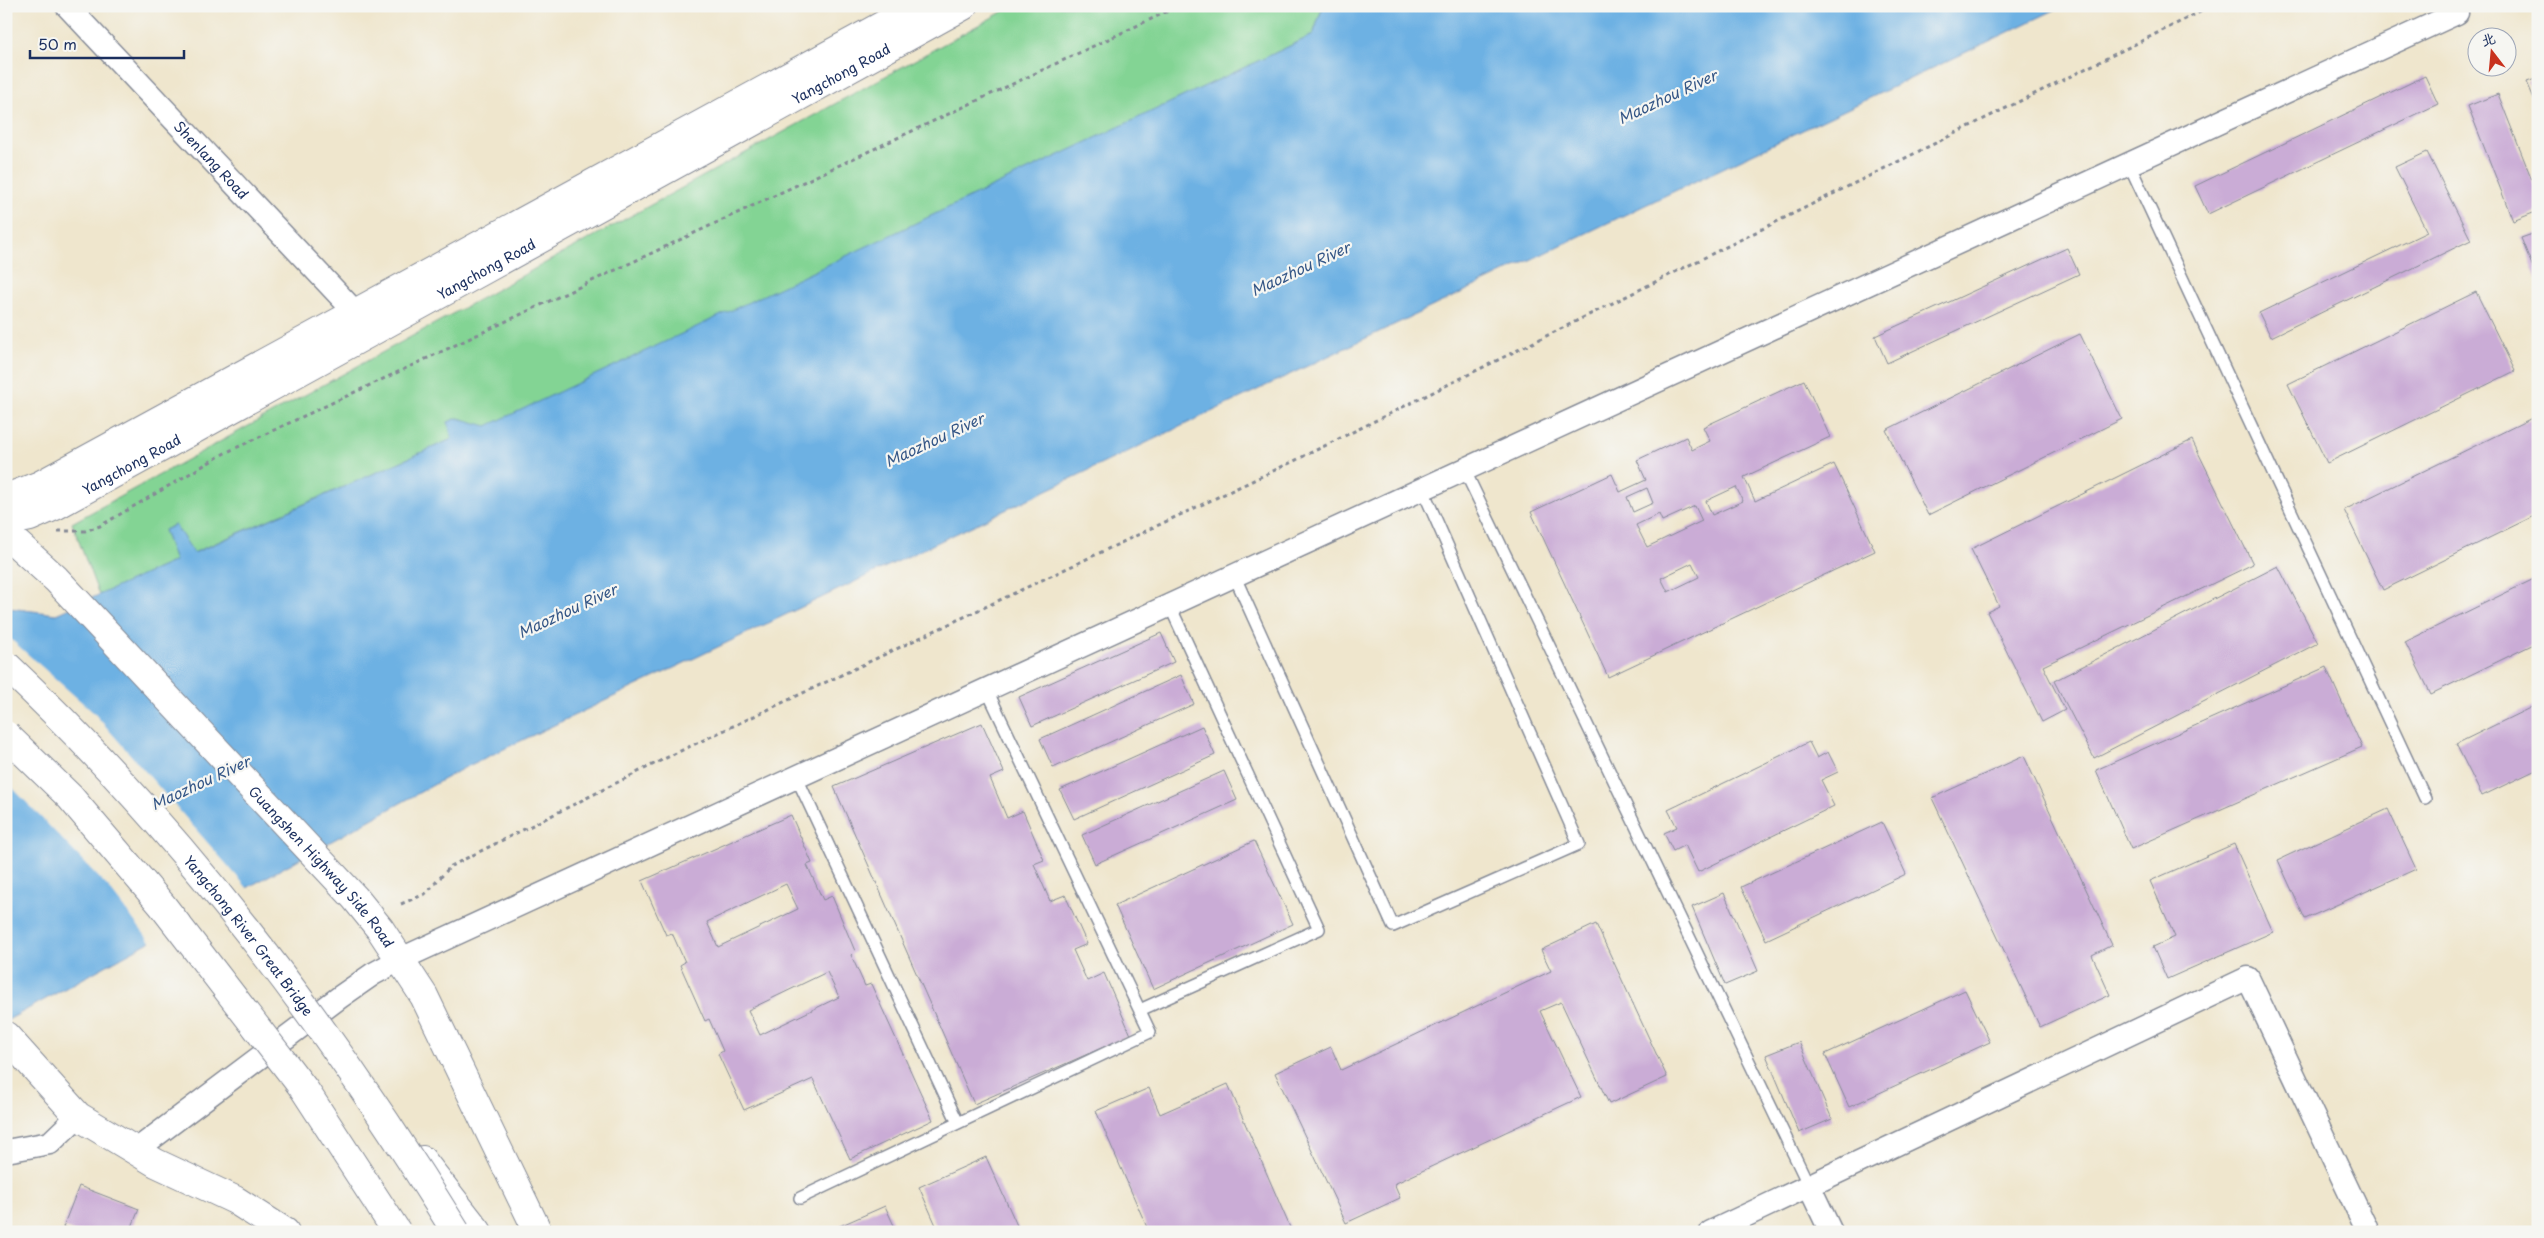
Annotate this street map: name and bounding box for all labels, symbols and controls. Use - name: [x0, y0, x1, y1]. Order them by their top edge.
- text: 北: [2479, 27, 2498, 51]
- scale bar: [30, 28, 184, 60]
- north arrow: [2466, 28, 2516, 78]
- text: 50 m: [38, 32, 77, 55]
- street label: Yangchong Road: [788, 38, 894, 109]
- water label: Maozhou River: [1614, 62, 1722, 129]
- street label: Shenlang Road: [169, 116, 254, 204]
- street label: Yangchong Road: [433, 233, 539, 304]
- water label: Maozhou River: [1247, 234, 1355, 301]
- water label: Maozhou River: [881, 405, 989, 472]
- street label: Yangchong Road: [78, 428, 184, 500]
- water label: Maozhou River: [514, 576, 622, 643]
- water label: Maozhou River: [147, 748, 255, 815]
- street label: Guangshen Highway Side Road: [244, 781, 400, 952]
- street label: Yangchong River Great Bridge: [179, 851, 319, 1020]

